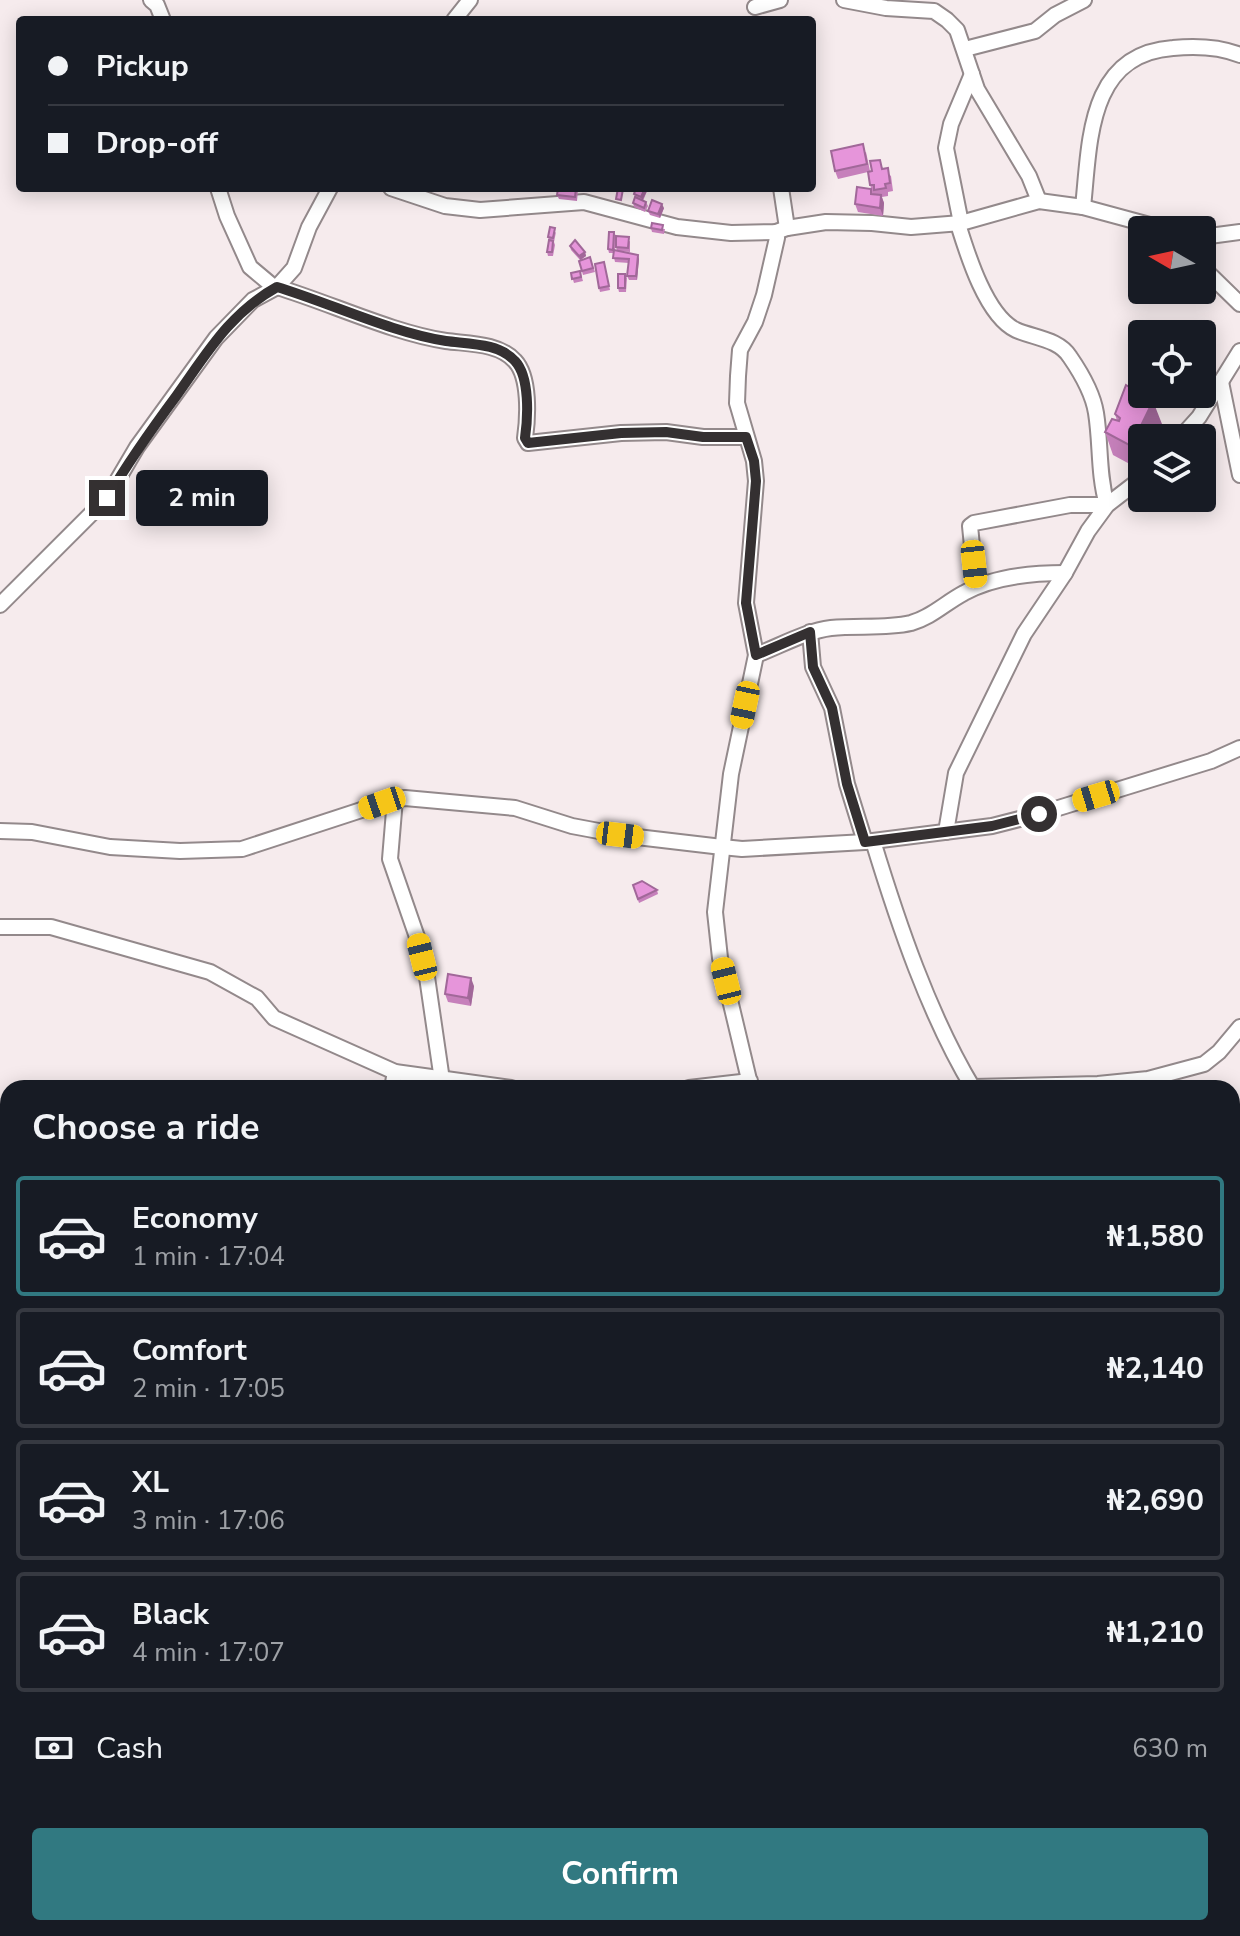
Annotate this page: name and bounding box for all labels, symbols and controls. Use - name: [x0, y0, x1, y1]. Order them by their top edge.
- text: Pickup: [96, 46, 189, 87]
- text: Drop-off: [96, 123, 218, 164]
- north arrow: [1128, 216, 1216, 304]
- map controls: [1128, 216, 1216, 512]
- button: locate: [1128, 320, 1216, 408]
- button: layers: [1128, 424, 1216, 512]
- callout: 2 min: [135, 470, 267, 526]
- route end: [89, 480, 125, 516]
- text: 2 min: [168, 480, 236, 515]
- car: [960, 539, 988, 589]
- car: [728, 679, 762, 731]
- car: [1070, 778, 1122, 814]
- car: [355, 784, 409, 822]
- route start: [1021, 796, 1057, 832]
- car: [595, 820, 645, 850]
- car: [405, 931, 439, 983]
- car: [709, 955, 743, 1007]
- text: Choose a ride: [32, 1103, 260, 1152]
- text: Economy: [132, 1198, 258, 1239]
- icon: car: [36, 1200, 108, 1272]
- text: ₦1,580: [1107, 1216, 1204, 1257]
- text: 1 min · 17:04: [132, 1239, 285, 1274]
- text: Comfort: [132, 1330, 247, 1371]
- icon: car: [36, 1332, 108, 1404]
- text: ₦2,140: [1107, 1348, 1204, 1389]
- text: 2 min · 17:05: [132, 1371, 285, 1406]
- text: XL: [132, 1462, 169, 1503]
- icon: car: [36, 1464, 108, 1536]
- text: ₦2,690: [1107, 1480, 1204, 1521]
- text: 3 min · 17:06: [132, 1503, 285, 1538]
- text: Black: [132, 1594, 209, 1635]
- icon: car: [36, 1596, 108, 1668]
- text: ₦1,210: [1107, 1612, 1204, 1653]
- text: 4 min · 17:07: [132, 1635, 285, 1670]
- icon: cash: [32, 1726, 76, 1770]
- text: Cash: [96, 1728, 163, 1769]
- text: 630 m: [1132, 1731, 1208, 1766]
- button: Confirm: [32, 1828, 1208, 1920]

